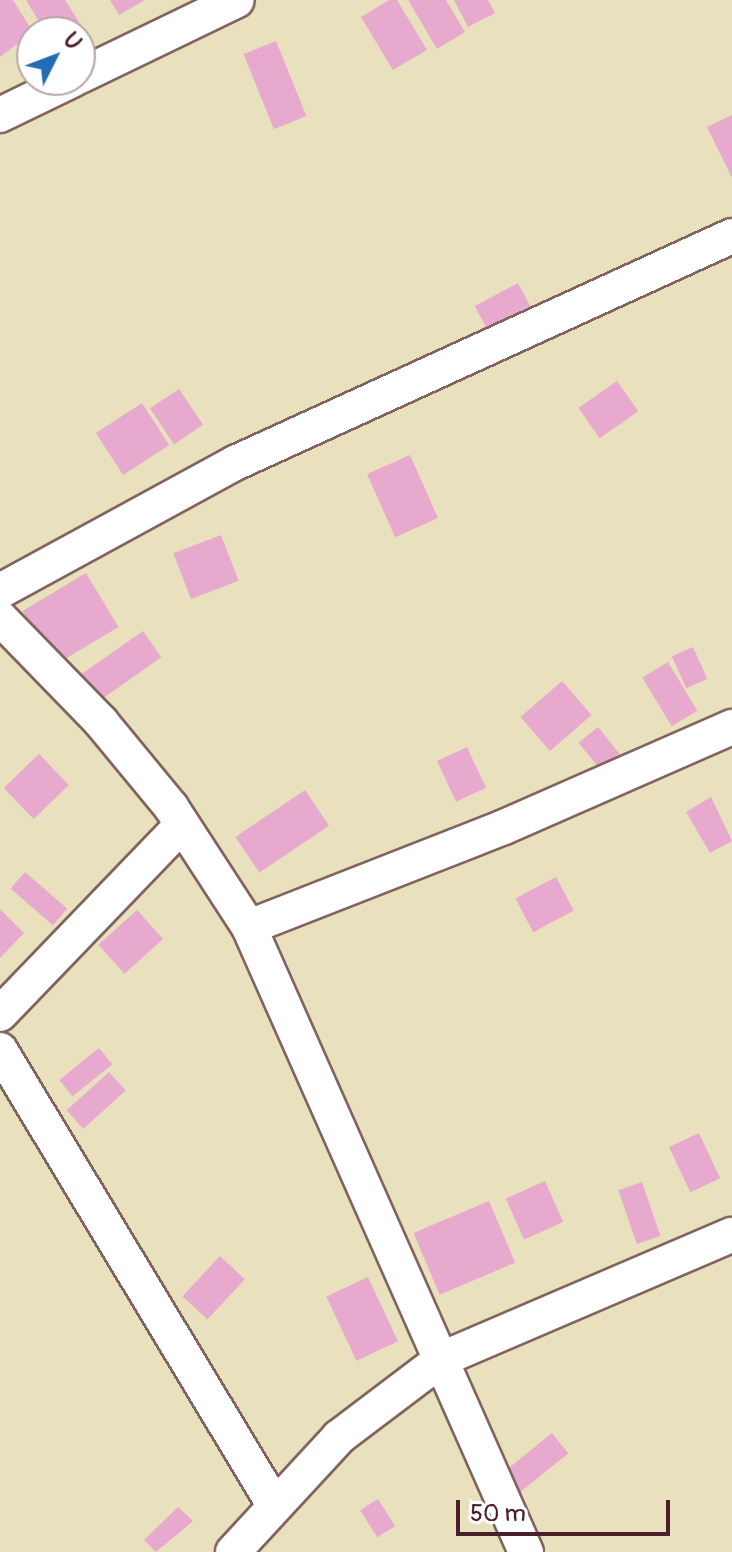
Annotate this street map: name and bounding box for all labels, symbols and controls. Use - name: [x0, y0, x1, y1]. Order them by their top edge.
- north arrow: [16, 16, 96, 96]
- text: U: [57, 26, 88, 56]
- scale bar: [460, 1484, 674, 1534]
- text: 50 m: [470, 1499, 526, 1528]

